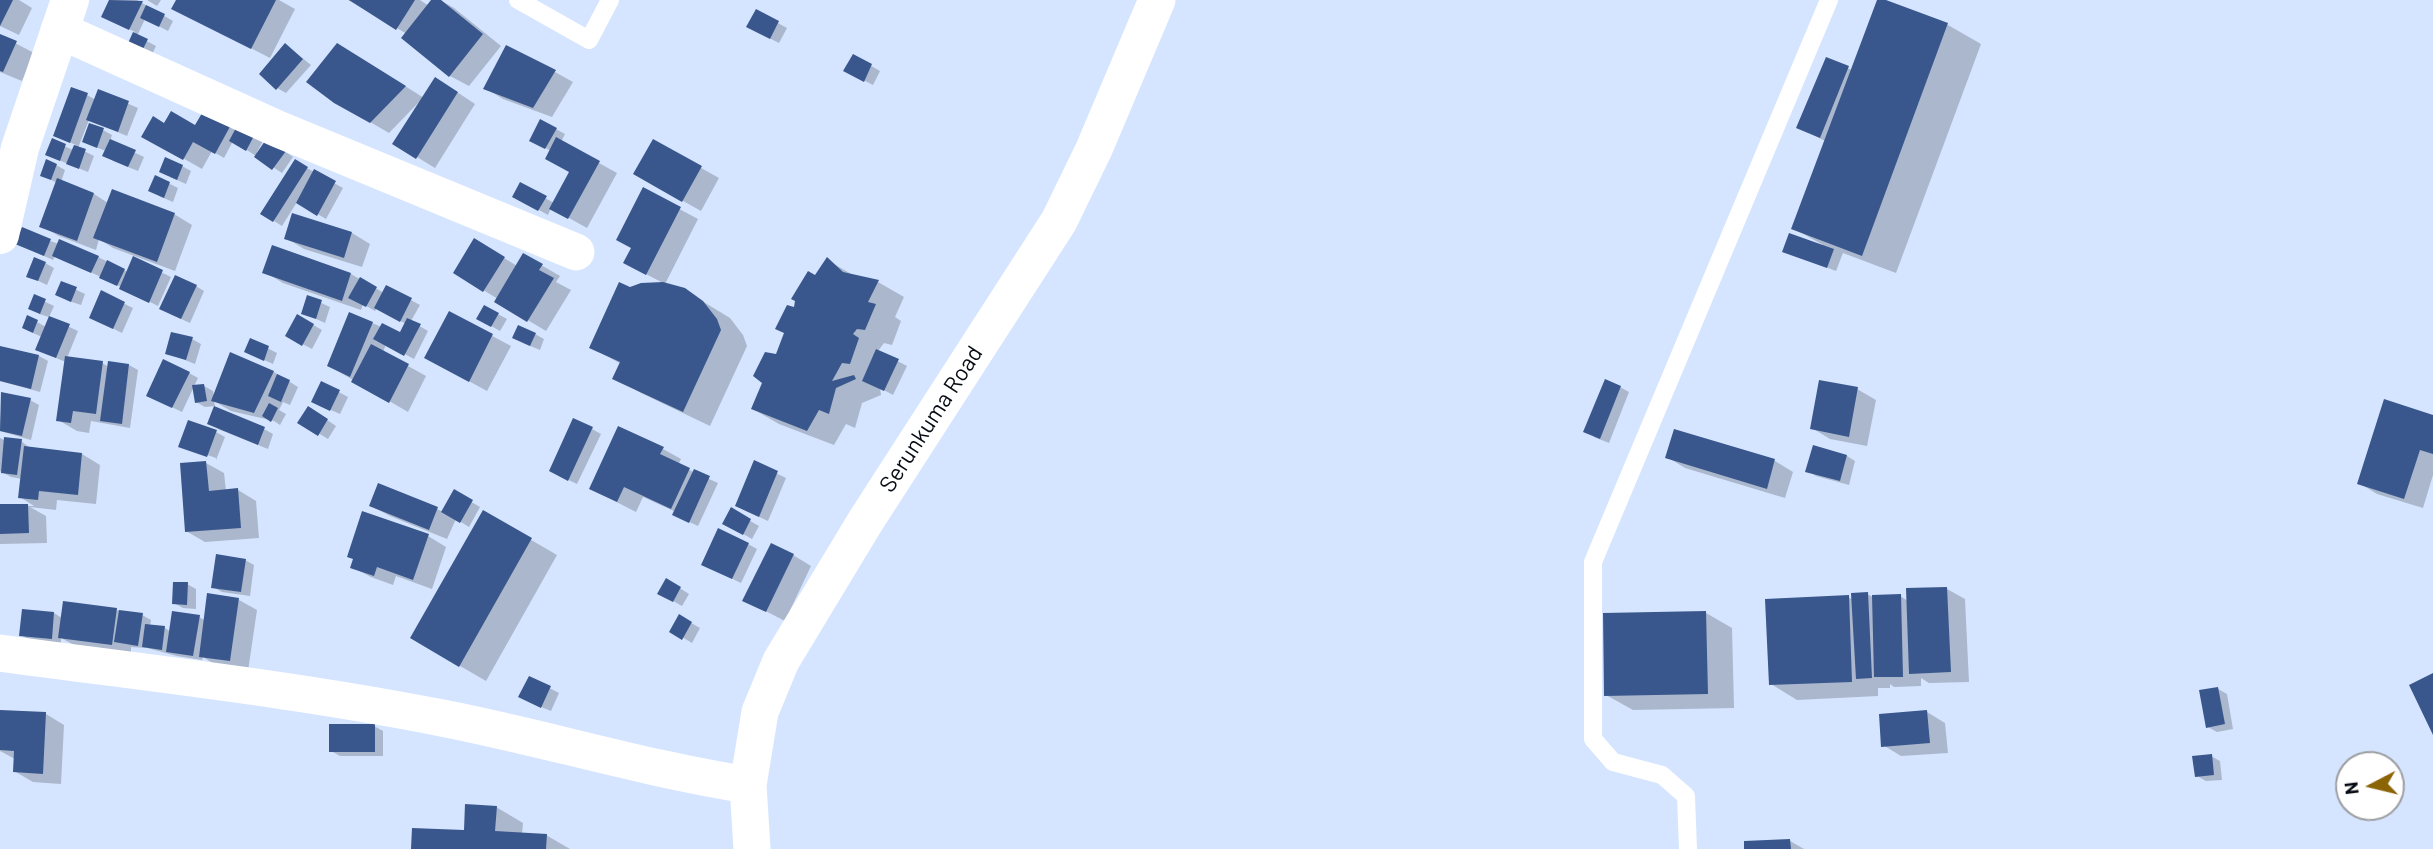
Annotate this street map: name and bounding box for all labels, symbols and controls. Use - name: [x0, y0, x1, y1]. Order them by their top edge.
- street label: Serunkuma Road: [873, 341, 989, 497]
- north arrow: [2335, 751, 2405, 821]
- text: N: [2338, 781, 2363, 796]

